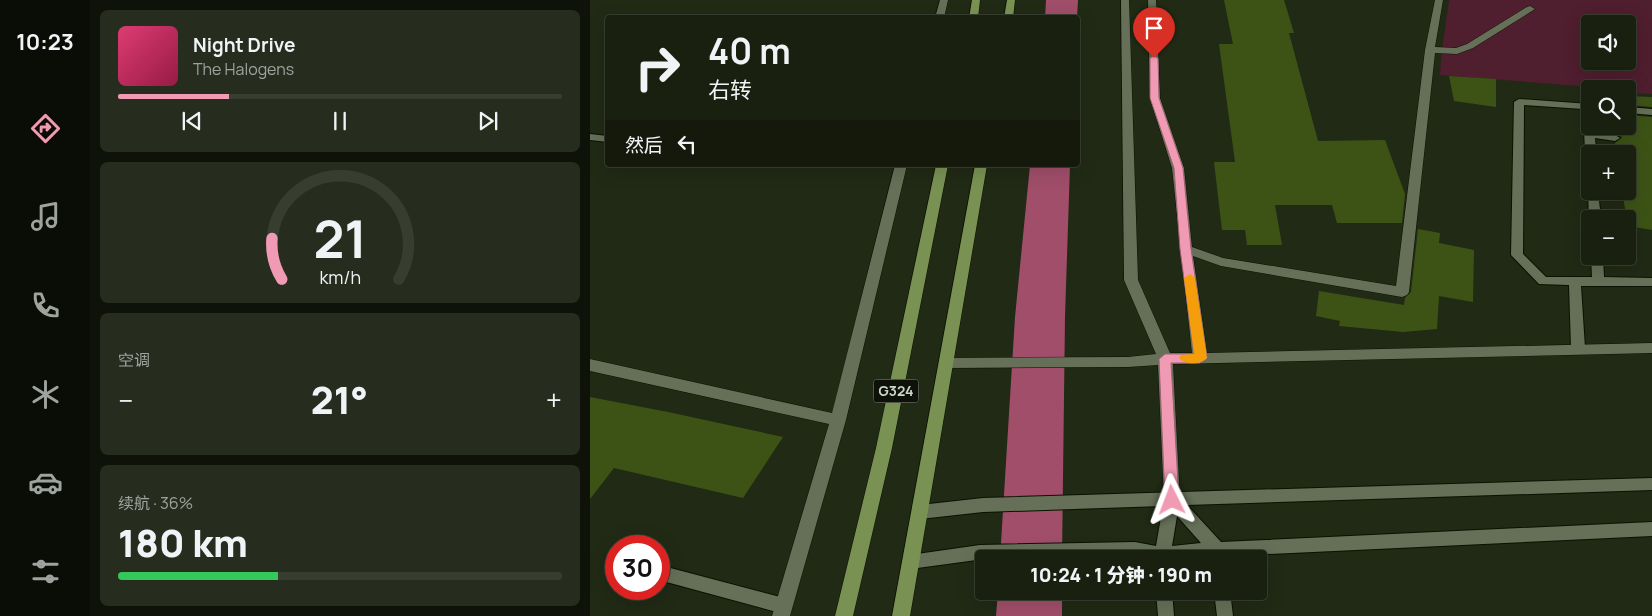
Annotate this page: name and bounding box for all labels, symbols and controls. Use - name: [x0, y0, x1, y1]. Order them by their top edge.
- pin: [1133, 7, 1175, 58]
- icon: arrive: [1140, 14, 1168, 42]
- map controls: [1581, 15, 1636, 265]
- button: sound: [1581, 15, 1636, 70]
- text: 10:23: [16, 27, 74, 57]
- text: 40 m: [708, 27, 791, 75]
- text: Night Drive: [193, 32, 295, 58]
- icon: right: [625, 35, 690, 100]
- text: The Halogens: [193, 58, 294, 80]
- text: 右转: [708, 75, 752, 105]
- button: search: [1581, 80, 1636, 135]
- icon: previous: [178, 107, 206, 135]
- icon: pause: [326, 107, 354, 135]
- icon: next: [474, 107, 502, 135]
- icon: directions: [28, 111, 63, 146]
- icon: left: [673, 130, 701, 158]
- text: 然后: [625, 132, 663, 158]
- button: +: [1581, 145, 1636, 200]
- icon: music: [28, 199, 63, 234]
- text: 21: [313, 203, 367, 274]
- button: −: [1581, 210, 1636, 265]
- text: km/h: [319, 265, 361, 289]
- icon: phone: [28, 288, 63, 323]
- text: 空调: [118, 349, 150, 371]
- text: 21°: [311, 373, 368, 425]
- icon: climate: [28, 377, 63, 412]
- road number: G324: [874, 380, 918, 402]
- text: −: [118, 381, 133, 419]
- text: +: [546, 381, 562, 419]
- icon: car: [28, 465, 63, 500]
- position arrow: [1145, 473, 1197, 525]
- text: 续航 · 36%: [118, 492, 193, 514]
- text: 180 km: [118, 516, 248, 568]
- speed limit sign: 30: [605, 535, 670, 600]
- icon: filters: [28, 554, 63, 589]
- text: 10:24 · 1 分钟 · 190 m: [1030, 562, 1212, 588]

